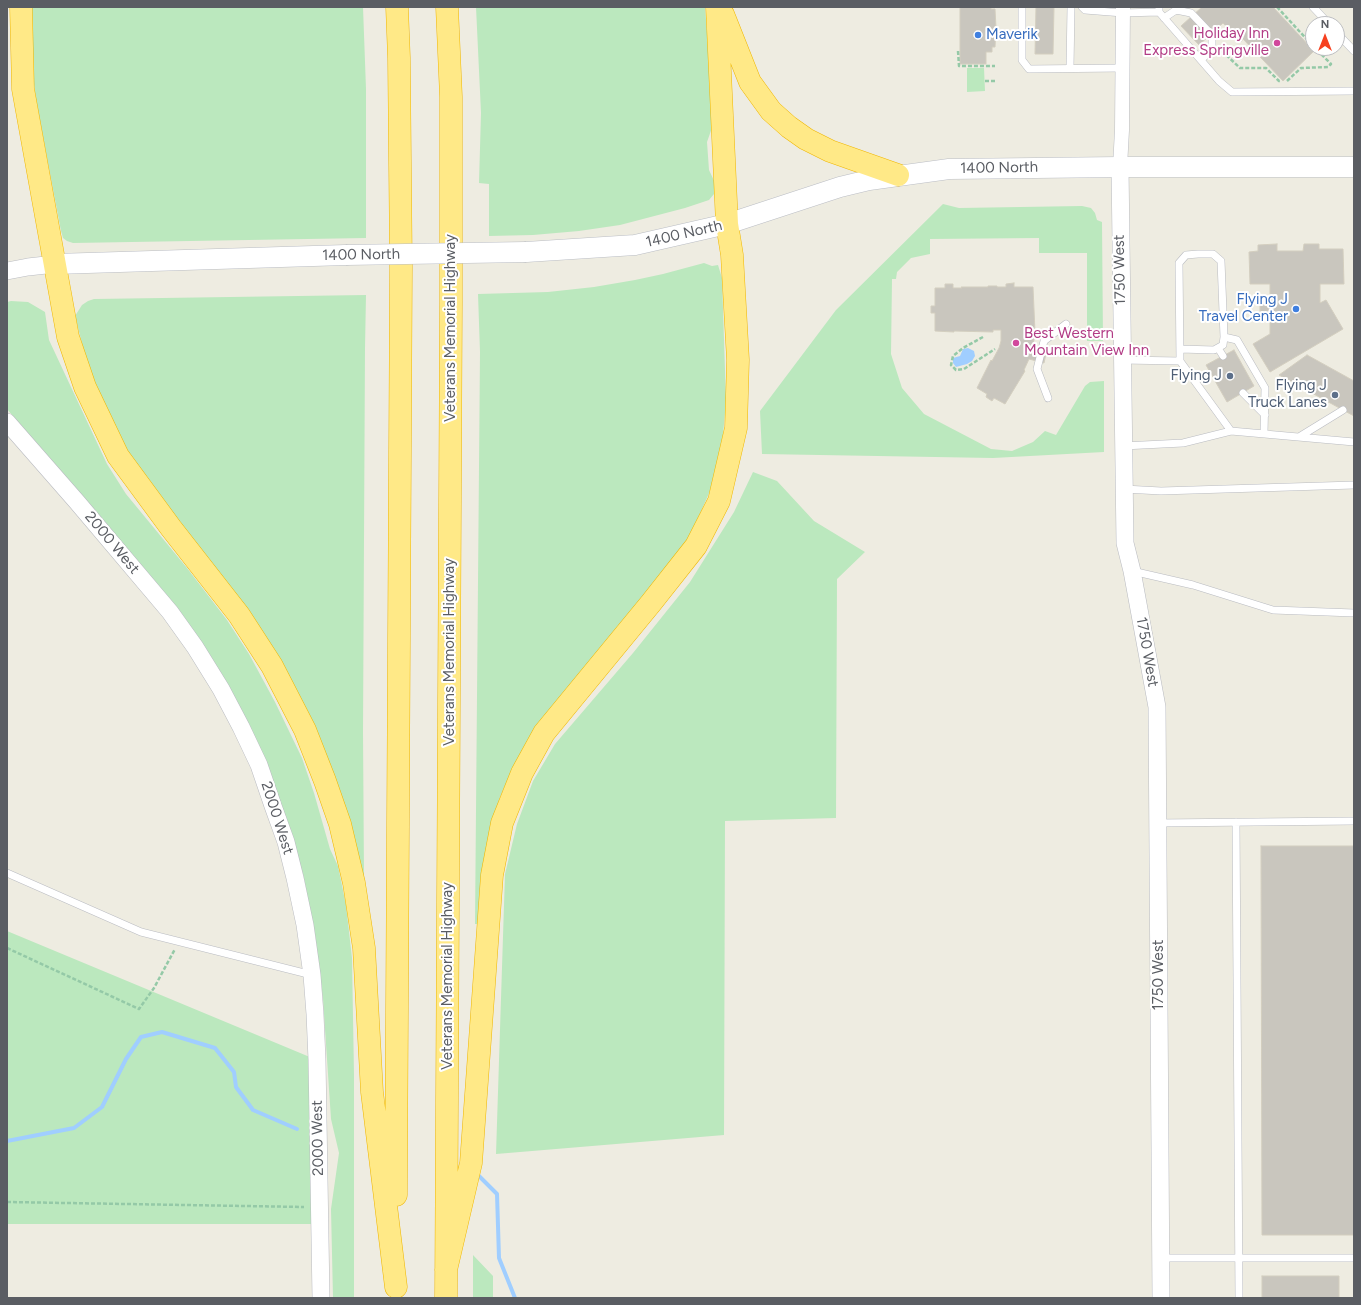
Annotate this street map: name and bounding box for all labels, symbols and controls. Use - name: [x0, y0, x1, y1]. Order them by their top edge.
- north arrow: [1305, 16, 1345, 56]
- text: N: [1321, 18, 1329, 31]
- place label: Holiday Inn Express Springville: [1143, 25, 1269, 60]
- place label: Maverik: [986, 26, 1038, 44]
- marker: Maverik: [973, 30, 983, 40]
- marker: Holiday Inn Express Springville: [1272, 38, 1282, 48]
- street label: 1400 North: [960, 158, 1038, 178]
- street label: 1400 North: [644, 216, 724, 252]
- street label: Veterans Memorial Highway: [442, 234, 460, 422]
- street label: 1750 West: [1110, 234, 1130, 306]
- street label: 1400 North: [322, 245, 400, 265]
- place label: Flying J Travel Center: [1199, 291, 1288, 326]
- marker: Flying J Travel Center: [1291, 304, 1301, 314]
- place label: Best Western Mountain View Inn: [1024, 325, 1149, 360]
- marker: Best Western Mountain View Inn: [1011, 338, 1021, 348]
- place label: Flying J: [1171, 367, 1222, 385]
- marker: Flying J: [1225, 371, 1235, 381]
- place label: Flying J Truck Lanes: [1248, 377, 1327, 412]
- marker: Flying J Truck Lanes: [1330, 390, 1340, 400]
- street label: 2000 West: [81, 508, 143, 578]
- street label: Veterans Memorial Highway: [441, 558, 459, 746]
- street label: 1750 West: [1132, 616, 1162, 688]
- street label: 2000 West: [257, 779, 297, 857]
- street label: Veterans Memorial Highway: [439, 882, 457, 1070]
- street label: 1750 West: [1150, 940, 1168, 1010]
- street label: 2000 West: [308, 1100, 328, 1176]

